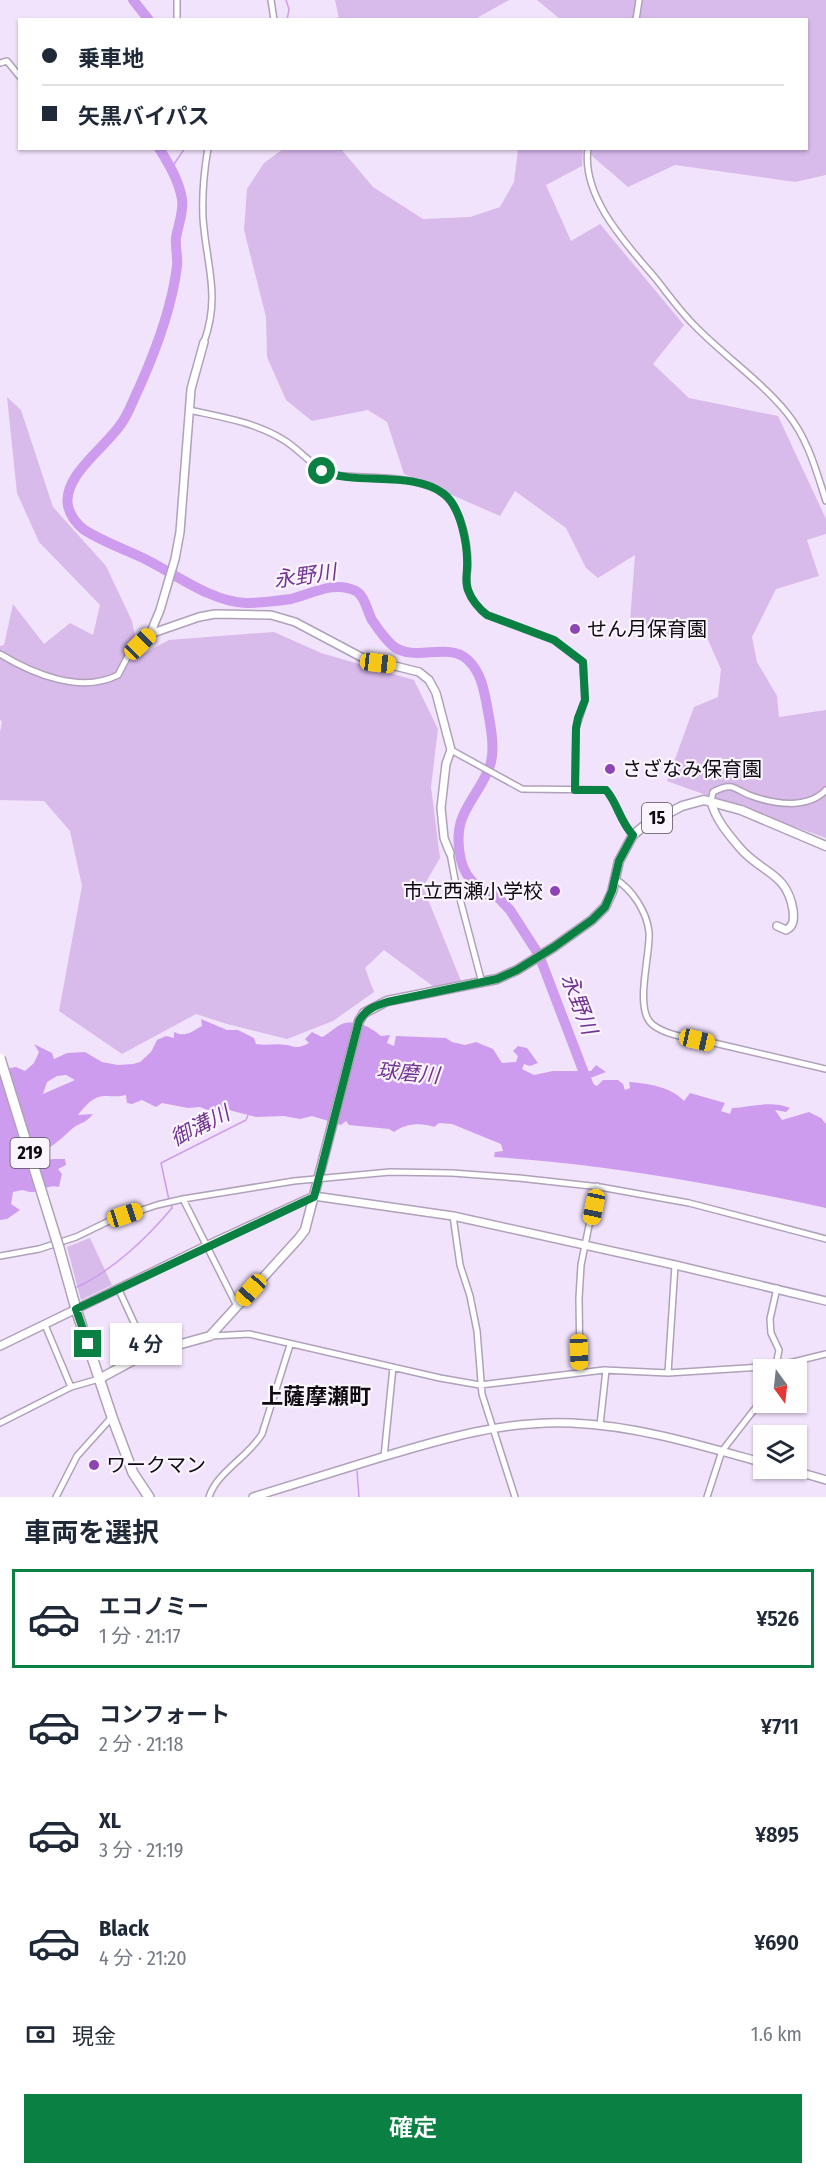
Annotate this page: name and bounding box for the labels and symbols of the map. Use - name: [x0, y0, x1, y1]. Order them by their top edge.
- route start: [308, 457, 335, 484]
- water label: 永野川: [272, 558, 340, 593]
- place label: せん月保育園: [587, 617, 707, 641]
- marker: せん月保育園: [568, 622, 582, 636]
- car: [121, 625, 159, 663]
- car: [359, 652, 397, 674]
- place label: さざなみ保育園: [622, 757, 762, 781]
- marker: さざなみ保育園: [603, 762, 617, 776]
- road number: 15: [642, 803, 672, 833]
- place label: 市立西瀬小学校: [403, 879, 543, 903]
- marker: 市立西瀬小学校: [548, 884, 562, 898]
- water label: 永野川: [556, 970, 603, 1040]
- car: [677, 1027, 717, 1053]
- water label: 球磨川: [375, 1057, 443, 1089]
- water label: 御溝川: [166, 1099, 236, 1152]
- road number: 219: [10, 1138, 50, 1168]
- car: [581, 1188, 607, 1226]
- car: [105, 1201, 145, 1229]
- car: [232, 1271, 270, 1309]
- callout: 4 分: [109, 1323, 181, 1365]
- route end: [74, 1330, 101, 1357]
- car: [569, 1334, 589, 1370]
- north arrow: [753, 1359, 807, 1413]
- district label: 上薩摩瀬町: [261, 1383, 371, 1410]
- place label: ワークマン: [106, 1453, 206, 1477]
- marker: ワークマン: [87, 1458, 101, 1472]

